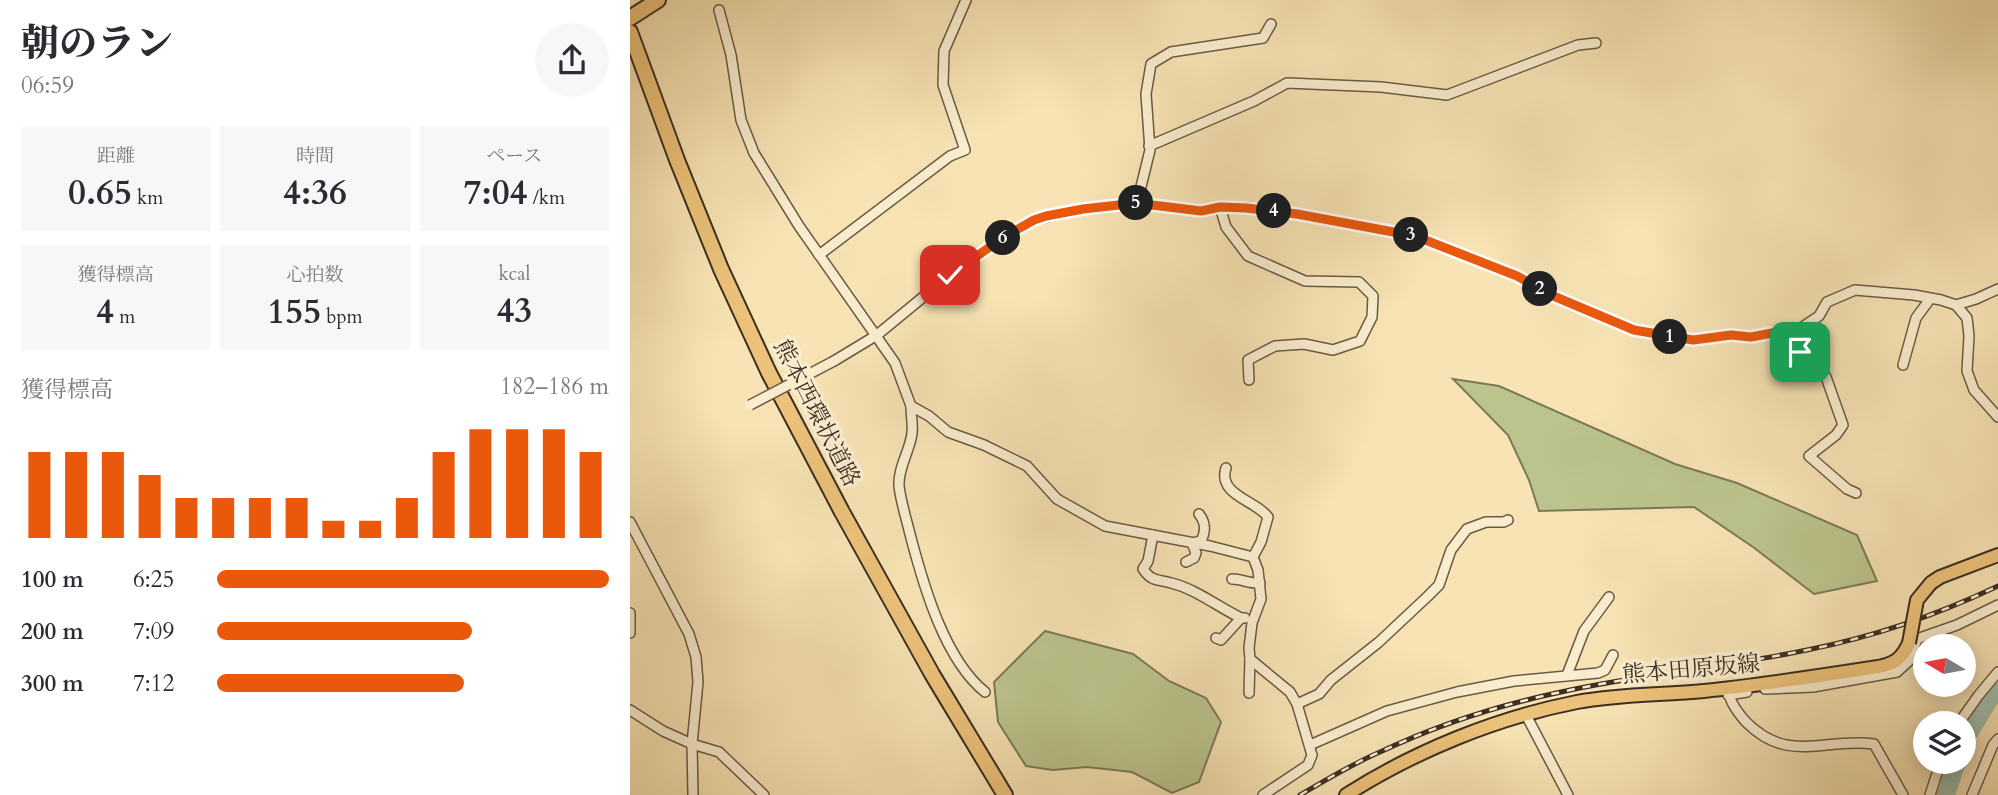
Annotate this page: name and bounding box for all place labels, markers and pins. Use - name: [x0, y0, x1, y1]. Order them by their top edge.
- pin: 5: [1119, 186, 1154, 220]
- pin: 4: [1256, 194, 1292, 228]
- pin: 3: [1394, 218, 1428, 252]
- pin: 6: [986, 220, 1020, 256]
- pin: [920, 245, 980, 305]
- pin: 2: [1522, 272, 1558, 306]
- pin: 1: [1653, 320, 1688, 354]
- pin: [1770, 322, 1830, 382]

